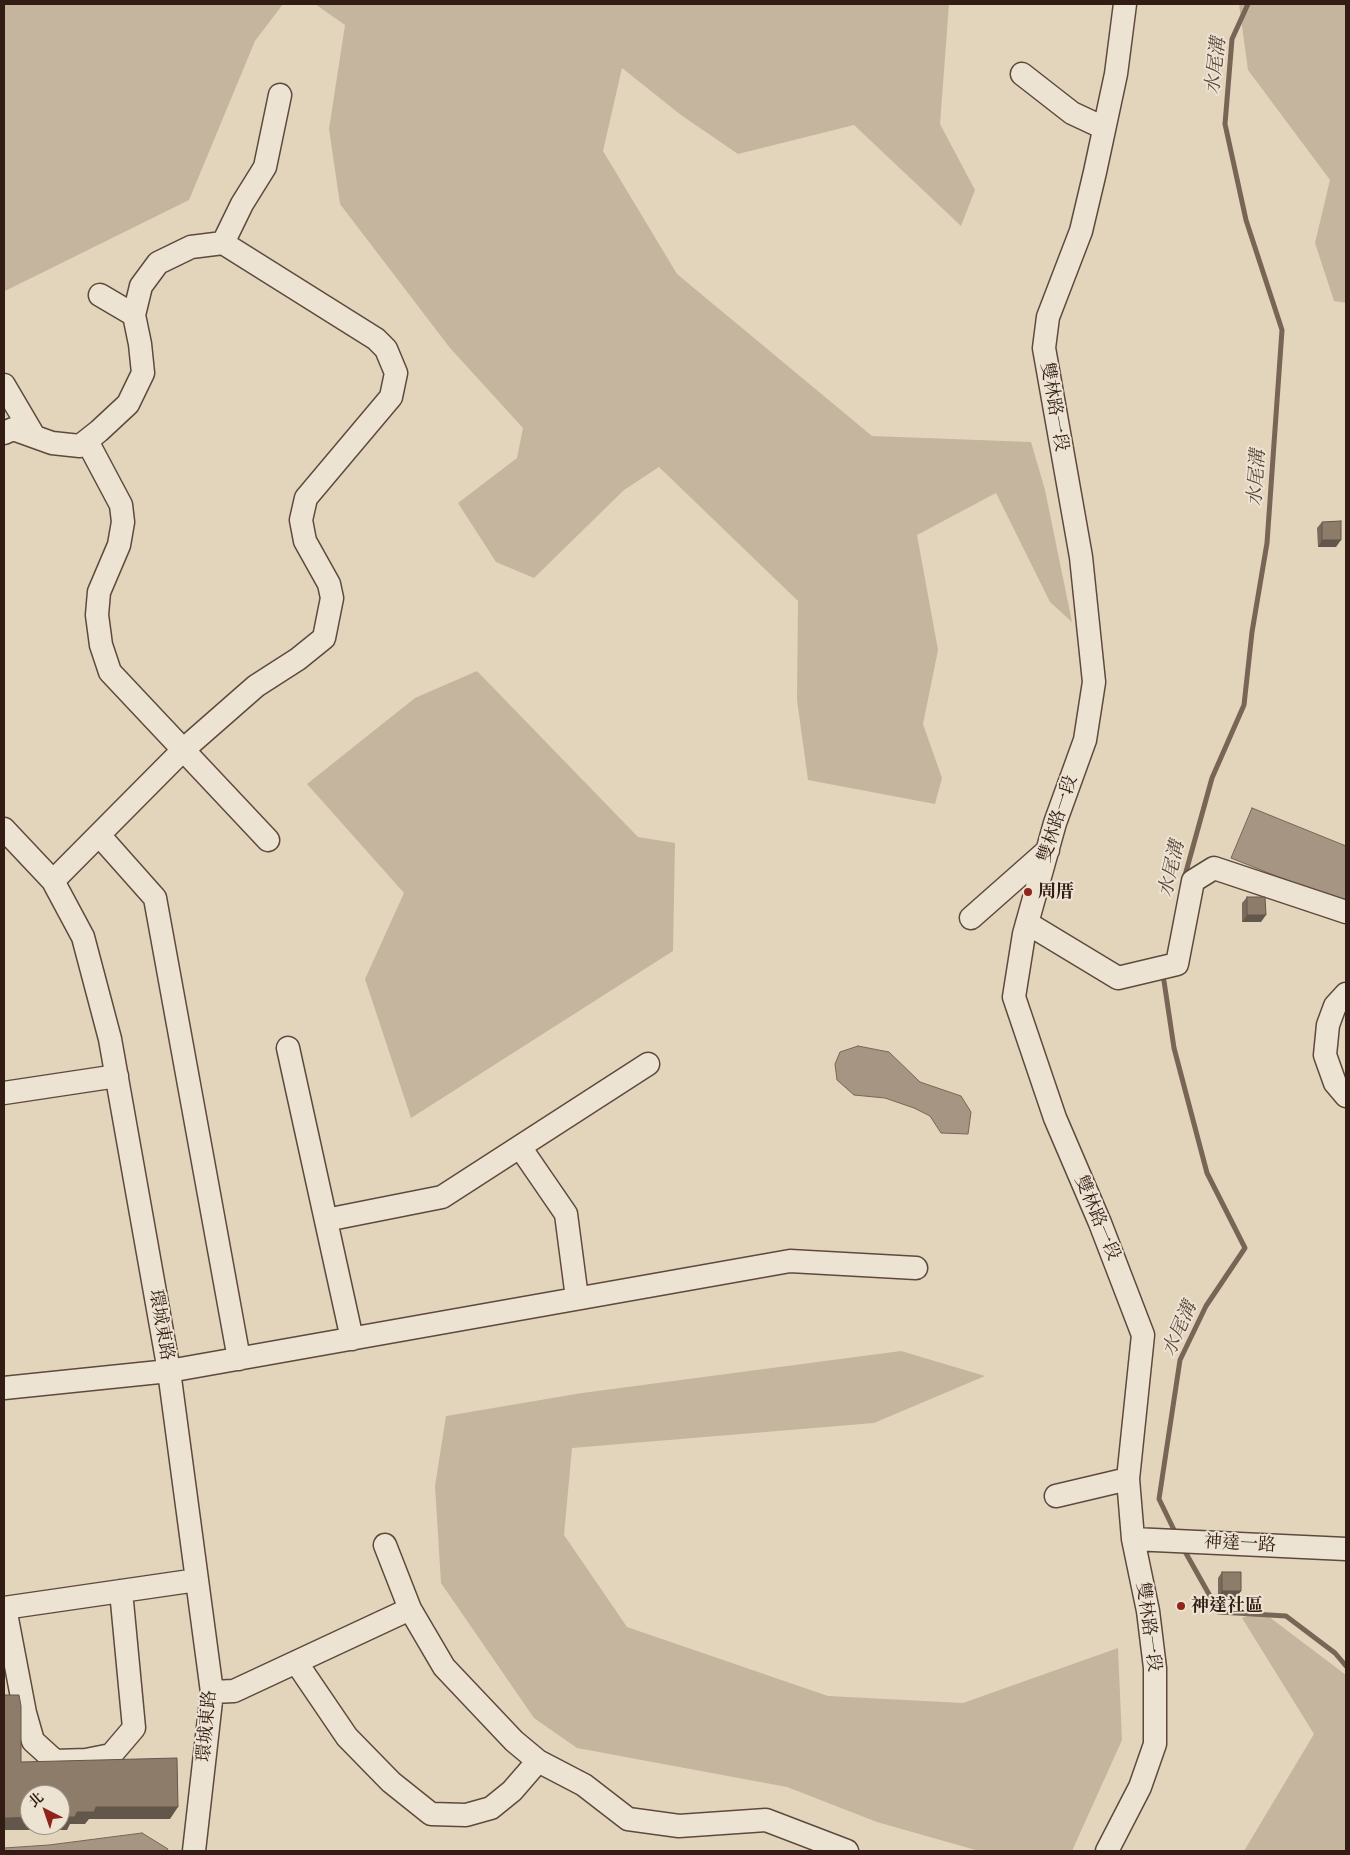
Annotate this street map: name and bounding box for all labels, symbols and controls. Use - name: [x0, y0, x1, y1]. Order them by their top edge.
- water label: 水尾溝: [1201, 36, 1231, 96]
- street label: 雙林路一段: [1036, 361, 1072, 453]
- water label: 水尾溝: [1244, 449, 1270, 507]
- street label: 雙林路一段: [1034, 773, 1082, 865]
- water label: 水尾溝: [1154, 839, 1190, 899]
- place label: 周厝: [1038, 881, 1074, 903]
- marker: 周厝: [1022, 886, 1034, 898]
- street label: 雙林路一段: [1069, 1172, 1125, 1264]
- street label: 環城東路: [144, 1288, 178, 1362]
- water label: 水尾溝: [1158, 1298, 1202, 1360]
- street label: 神達一路: [1203, 1531, 1277, 1557]
- street label: 雙林路一段: [1131, 1581, 1165, 1673]
- place label: 神達社區: [1191, 1595, 1263, 1617]
- marker: 神達社區: [1175, 1600, 1187, 1612]
- street label: 環城東路: [193, 1689, 221, 1763]
- north arrow: [20, 1785, 70, 1835]
- text: 北: [25, 1788, 47, 1811]

